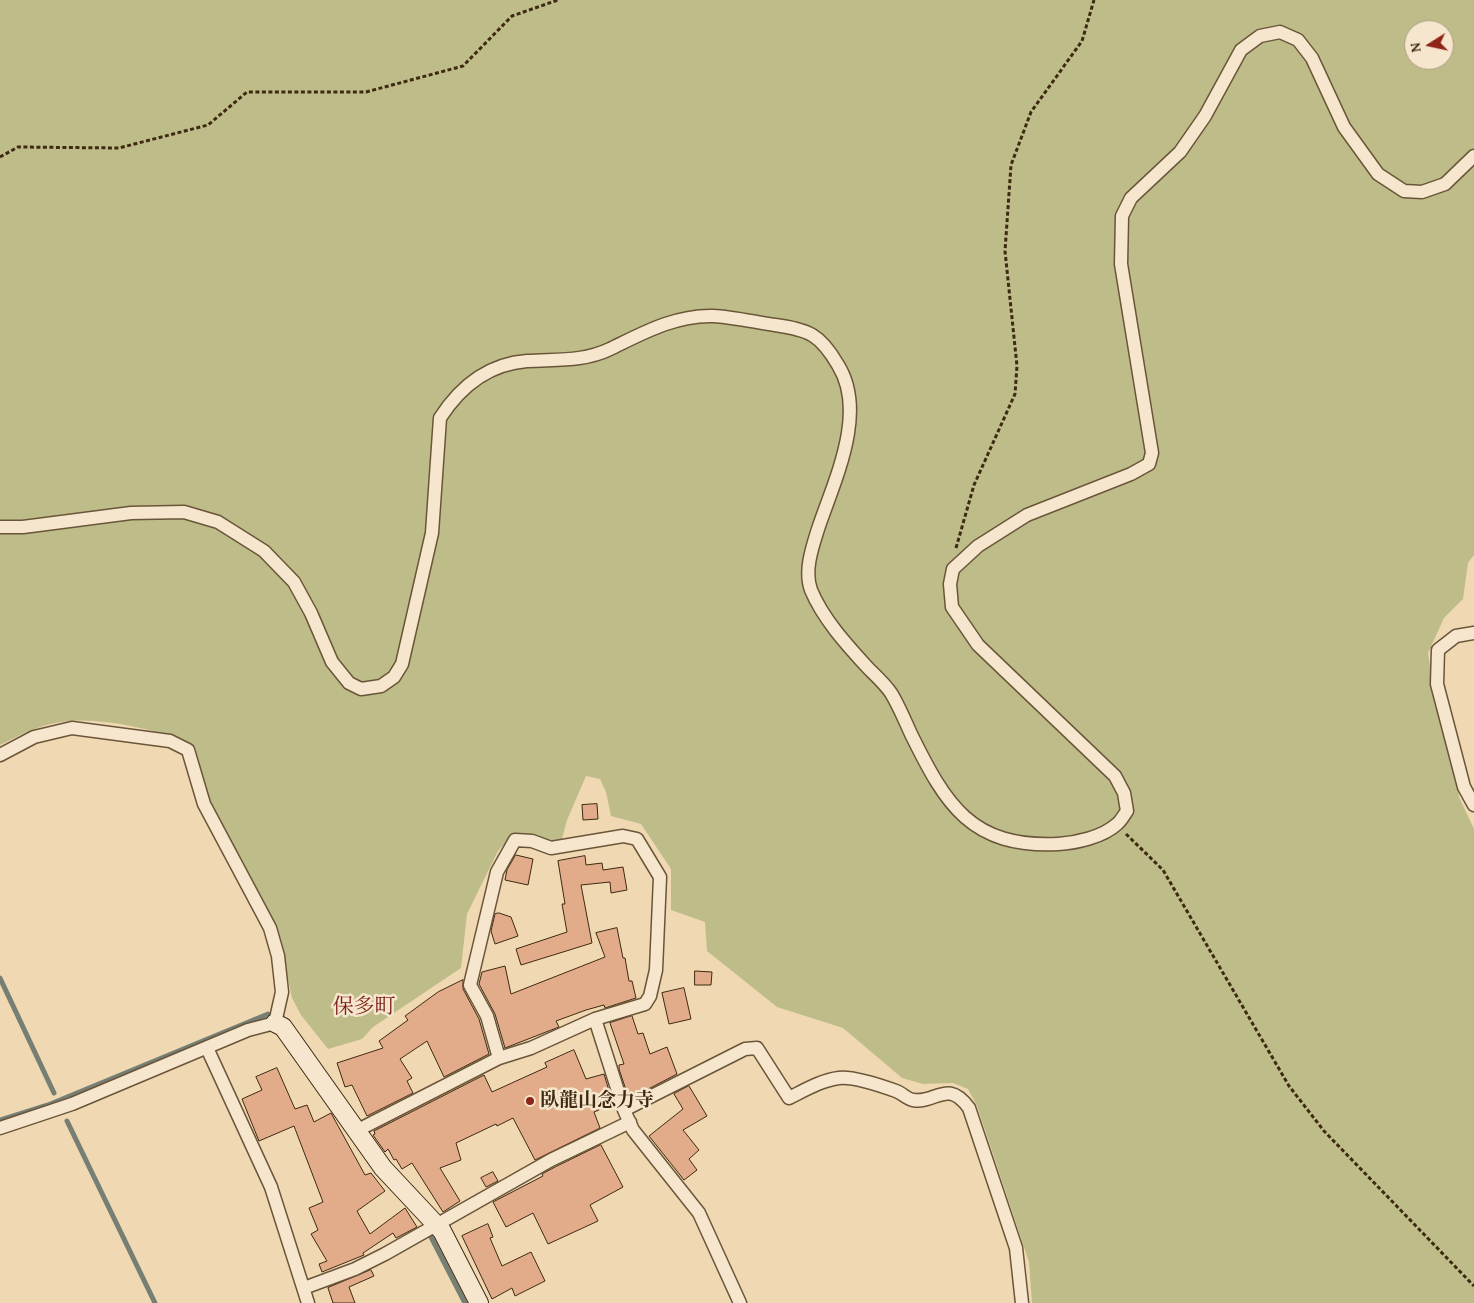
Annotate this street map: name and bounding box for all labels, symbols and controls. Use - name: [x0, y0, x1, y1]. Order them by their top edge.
- north arrow: [1404, 20, 1454, 70]
- text: N: [1405, 41, 1426, 54]
- district label: 保多町: [333, 995, 395, 1021]
- place label: 臥龍山念力寺: [540, 1090, 654, 1112]
- marker: 臥龍山念力寺: [524, 1095, 536, 1107]

